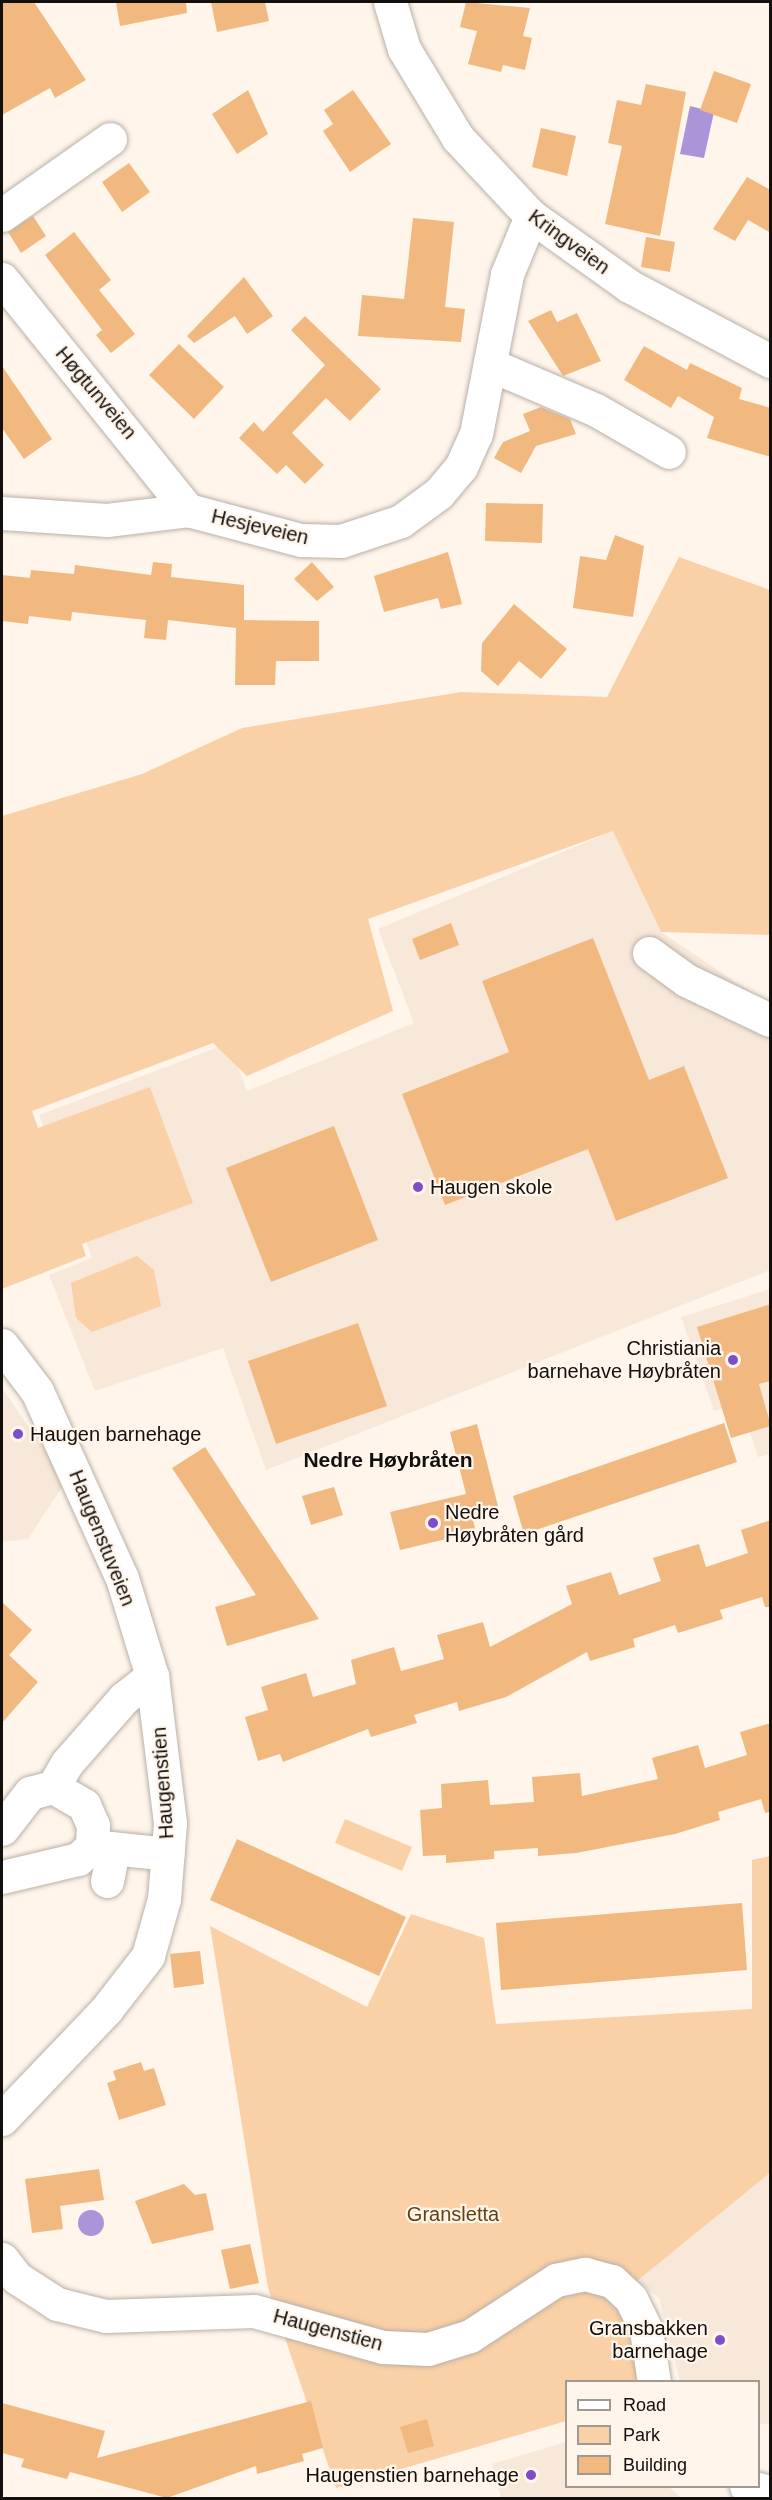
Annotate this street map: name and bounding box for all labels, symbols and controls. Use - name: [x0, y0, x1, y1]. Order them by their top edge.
- street label: Kringveien: [524, 205, 614, 279]
- street label: Høgtunveien: [50, 342, 142, 444]
- street label: Hesjeveien: [209, 504, 311, 550]
- place label: Haugen skole: [430, 1175, 552, 1199]
- marker: Haugen skole: [411, 1180, 425, 1194]
- place label: Christiania barnehave Høybråten: [528, 1336, 721, 1383]
- marker: Christiania barnehave Høybråten: [726, 1353, 740, 1367]
- place label: Haugen barnehage: [30, 1422, 201, 1446]
- marker: Haugen barnehage: [11, 1427, 25, 1441]
- district label: Nedre Høybråten: [303, 1447, 473, 1473]
- street label: Haugenstuveien: [64, 1466, 140, 1610]
- place label: Nedre Høybråten gård: [445, 1500, 584, 1547]
- marker: Nedre Høybråten gård: [426, 1516, 440, 1530]
- street label: Haugenstien: [147, 1726, 179, 1840]
- park label: Gransletta: [407, 2202, 499, 2226]
- street label: Haugenstien: [271, 2304, 385, 2356]
- place label: Gransbakken barnehage: [589, 2316, 708, 2363]
- marker: Gransbakken barnehage: [713, 2333, 727, 2347]
- legend: [565, 2380, 760, 2488]
- text: Road: [623, 2395, 666, 2415]
- text: Park: [623, 2425, 660, 2445]
- text: Building: [623, 2455, 687, 2475]
- place label: Haugenstien barnehage: [305, 2463, 519, 2487]
- marker: Haugenstien barnehage: [524, 2468, 538, 2482]

